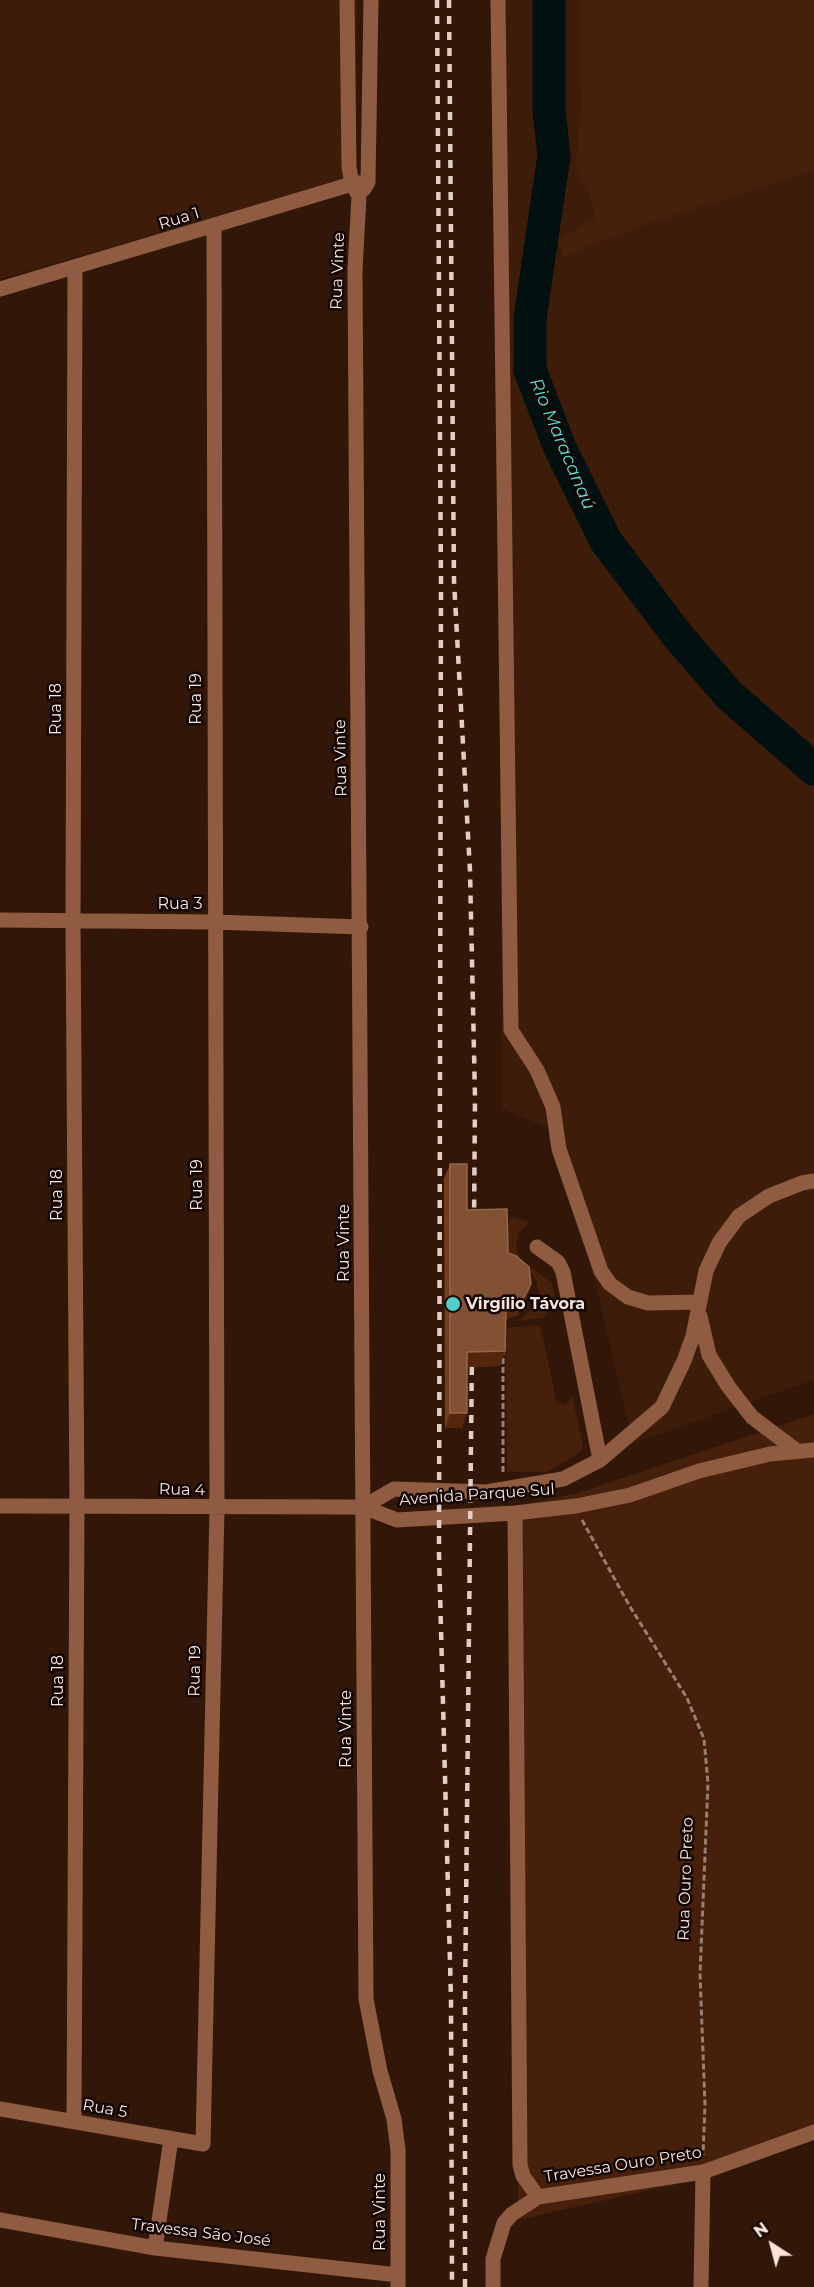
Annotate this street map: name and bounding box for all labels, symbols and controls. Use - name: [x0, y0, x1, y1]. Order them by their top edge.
- street label: Rua 1: [156, 204, 202, 234]
- street label: Rua Vinte: [327, 232, 349, 310]
- water label: Rio Maracanaú: [524, 375, 600, 513]
- street label: Rua 19: [186, 673, 206, 725]
- street label: Rua 18: [46, 683, 66, 735]
- street label: Rua Vinte: [331, 719, 351, 797]
- street label: Rua 3: [158, 894, 202, 914]
- street label: Rua 19: [187, 1159, 207, 1211]
- street label: Rua 18: [47, 1169, 67, 1221]
- street label: Rua Vinte: [334, 1204, 354, 1282]
- place label: Virgílio Távora: [466, 1294, 585, 1314]
- marker: Virgílio Távora: [444, 1295, 462, 1313]
- street label: Rua 4: [159, 1480, 205, 1500]
- street label: Avenida Parque Sul: [399, 1480, 555, 1510]
- street label: Rua 19: [185, 1645, 205, 1697]
- street label: Rua 18: [48, 1655, 68, 1707]
- street label: Rua Vinte: [336, 1690, 356, 1768]
- street label: Rua Ouro Preto: [674, 1817, 698, 1941]
- street label: Rua 5: [81, 2096, 129, 2122]
- street label: Travessa Ouro Preto: [543, 2143, 703, 2187]
- street label: Rua Vinte: [370, 2173, 390, 2251]
- street label: Travessa São José: [130, 2215, 272, 2251]
- north arrow: [742, 2215, 802, 2275]
- text: N: [750, 2219, 772, 2242]

